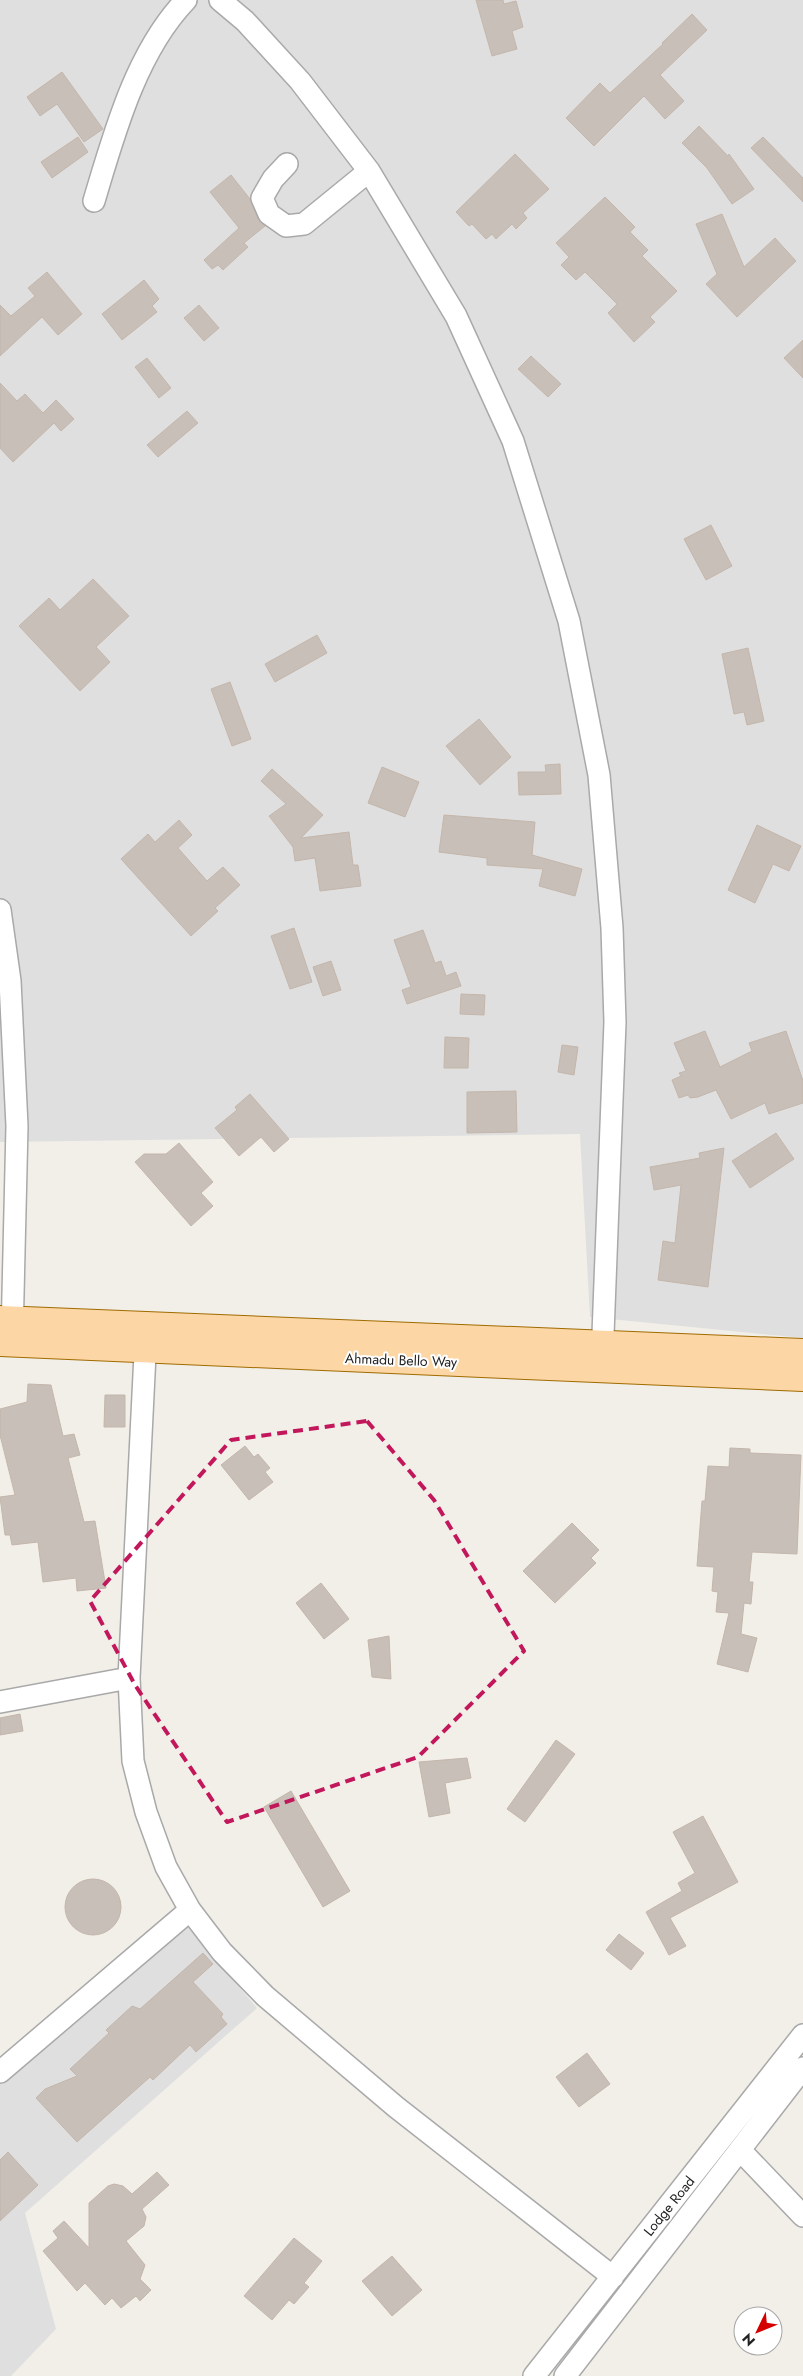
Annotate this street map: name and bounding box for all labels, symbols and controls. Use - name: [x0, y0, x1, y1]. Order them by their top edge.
- street label: Ahmadu Bello Way: [344, 1348, 458, 1372]
- street label: Lodge Road: [639, 2172, 699, 2240]
- north arrow: [733, 2306, 783, 2356]
- text: N: [737, 2329, 760, 2351]

